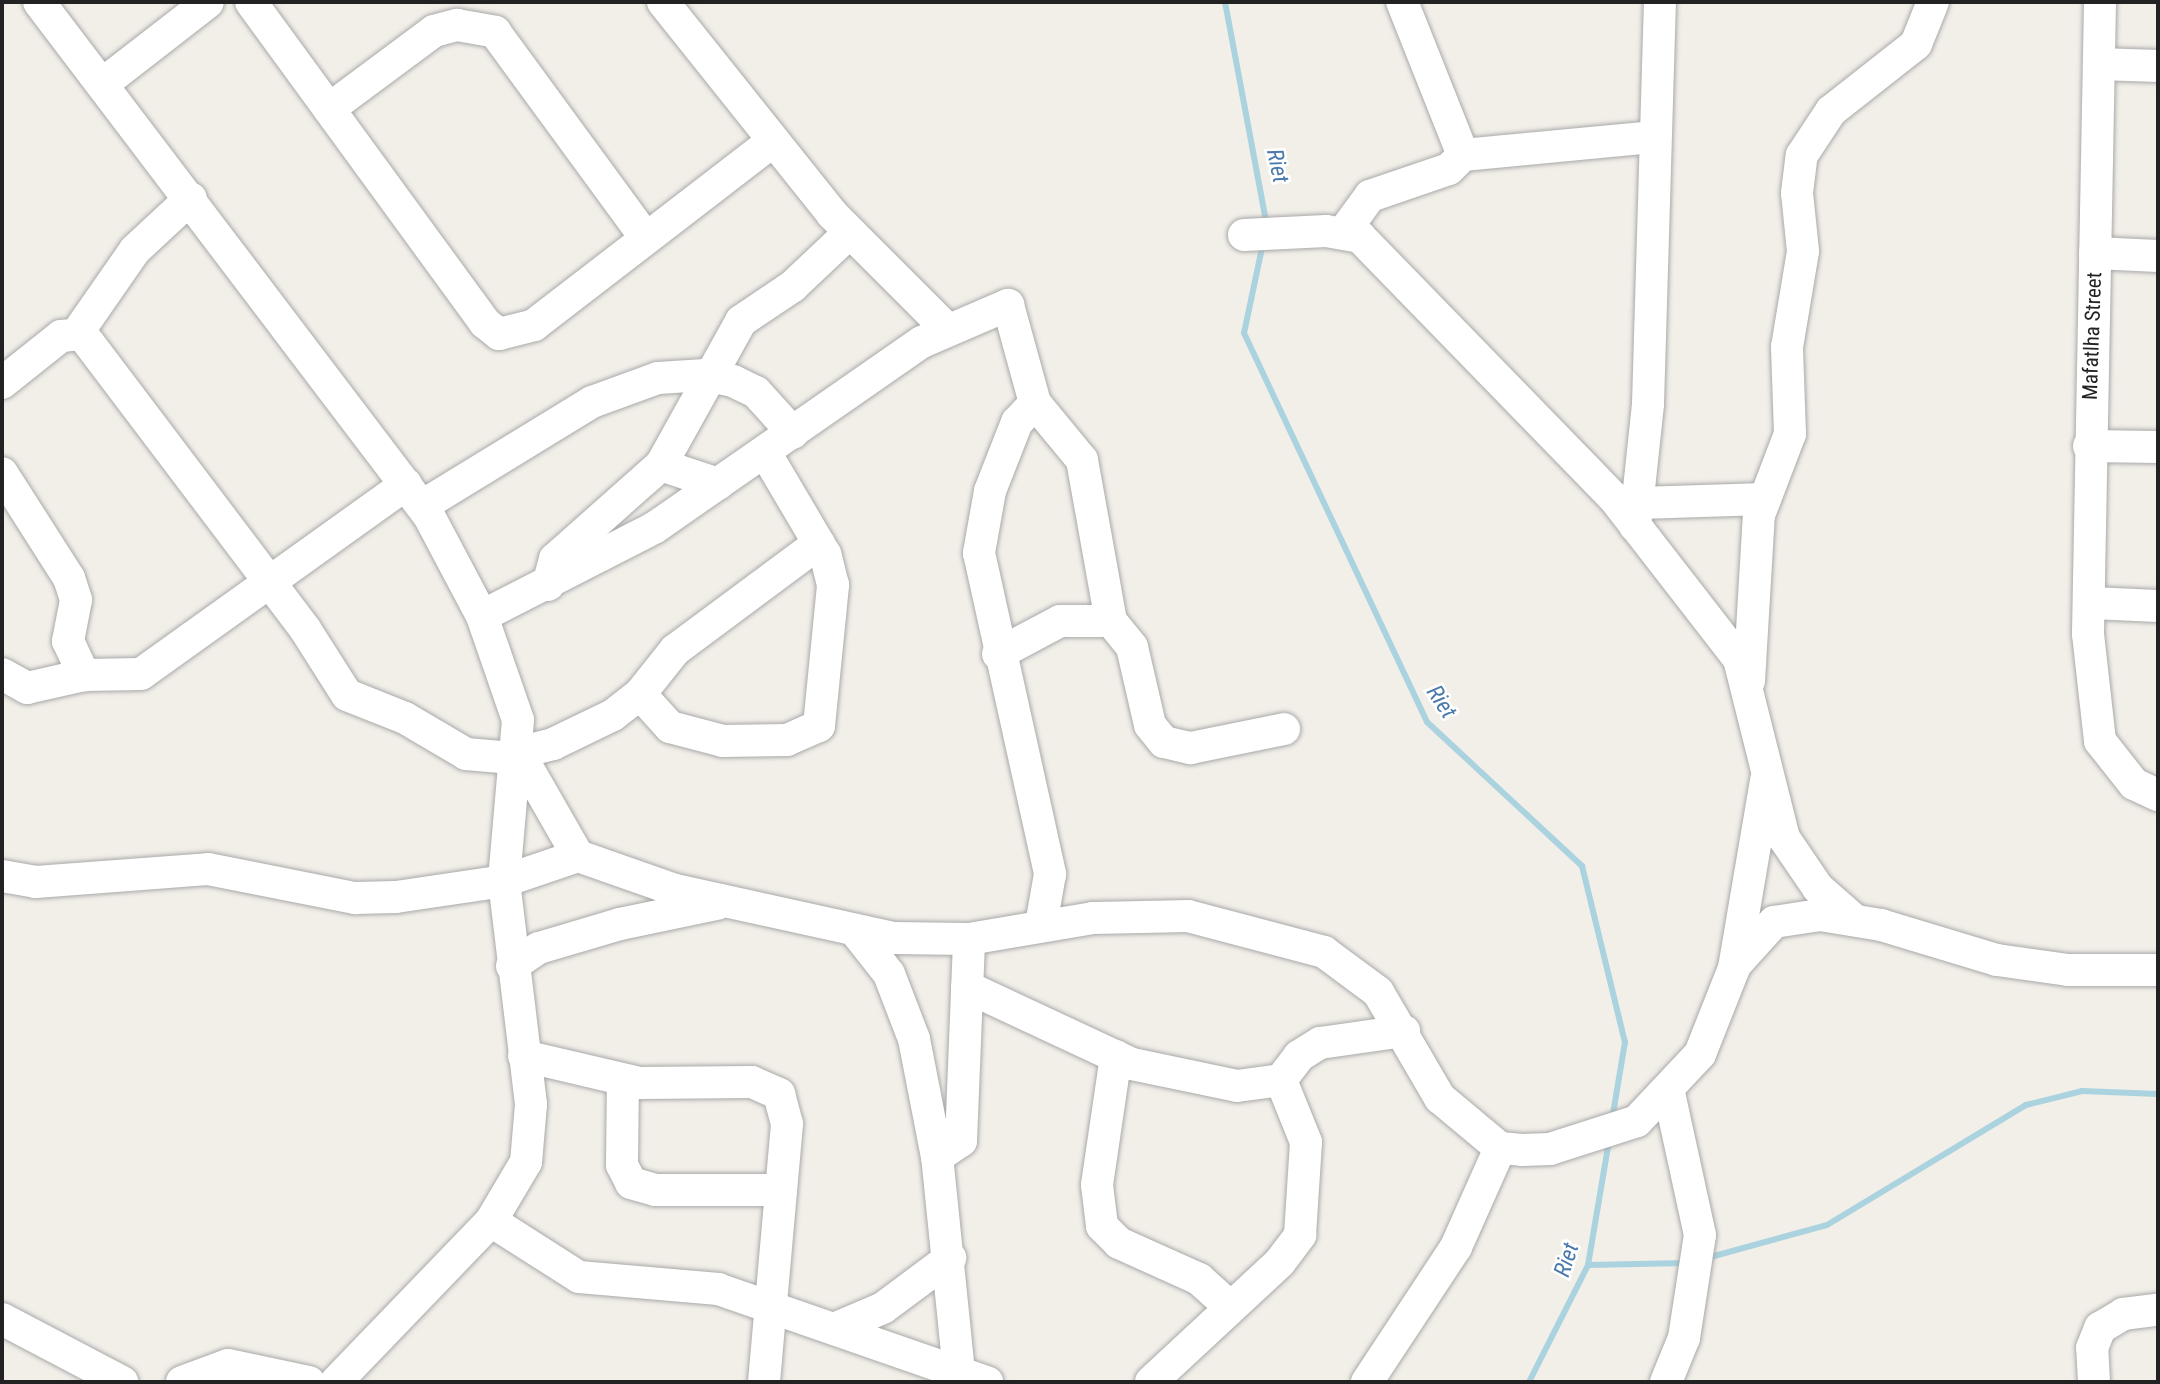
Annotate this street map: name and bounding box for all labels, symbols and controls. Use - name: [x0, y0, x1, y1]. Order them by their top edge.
- water label: Riet: [1260, 146, 1294, 186]
- street label: Mafatlha Street: [2077, 272, 2107, 400]
- water label: Riet: [1420, 680, 1462, 724]
- water label: Riet: [1549, 1240, 1585, 1280]

